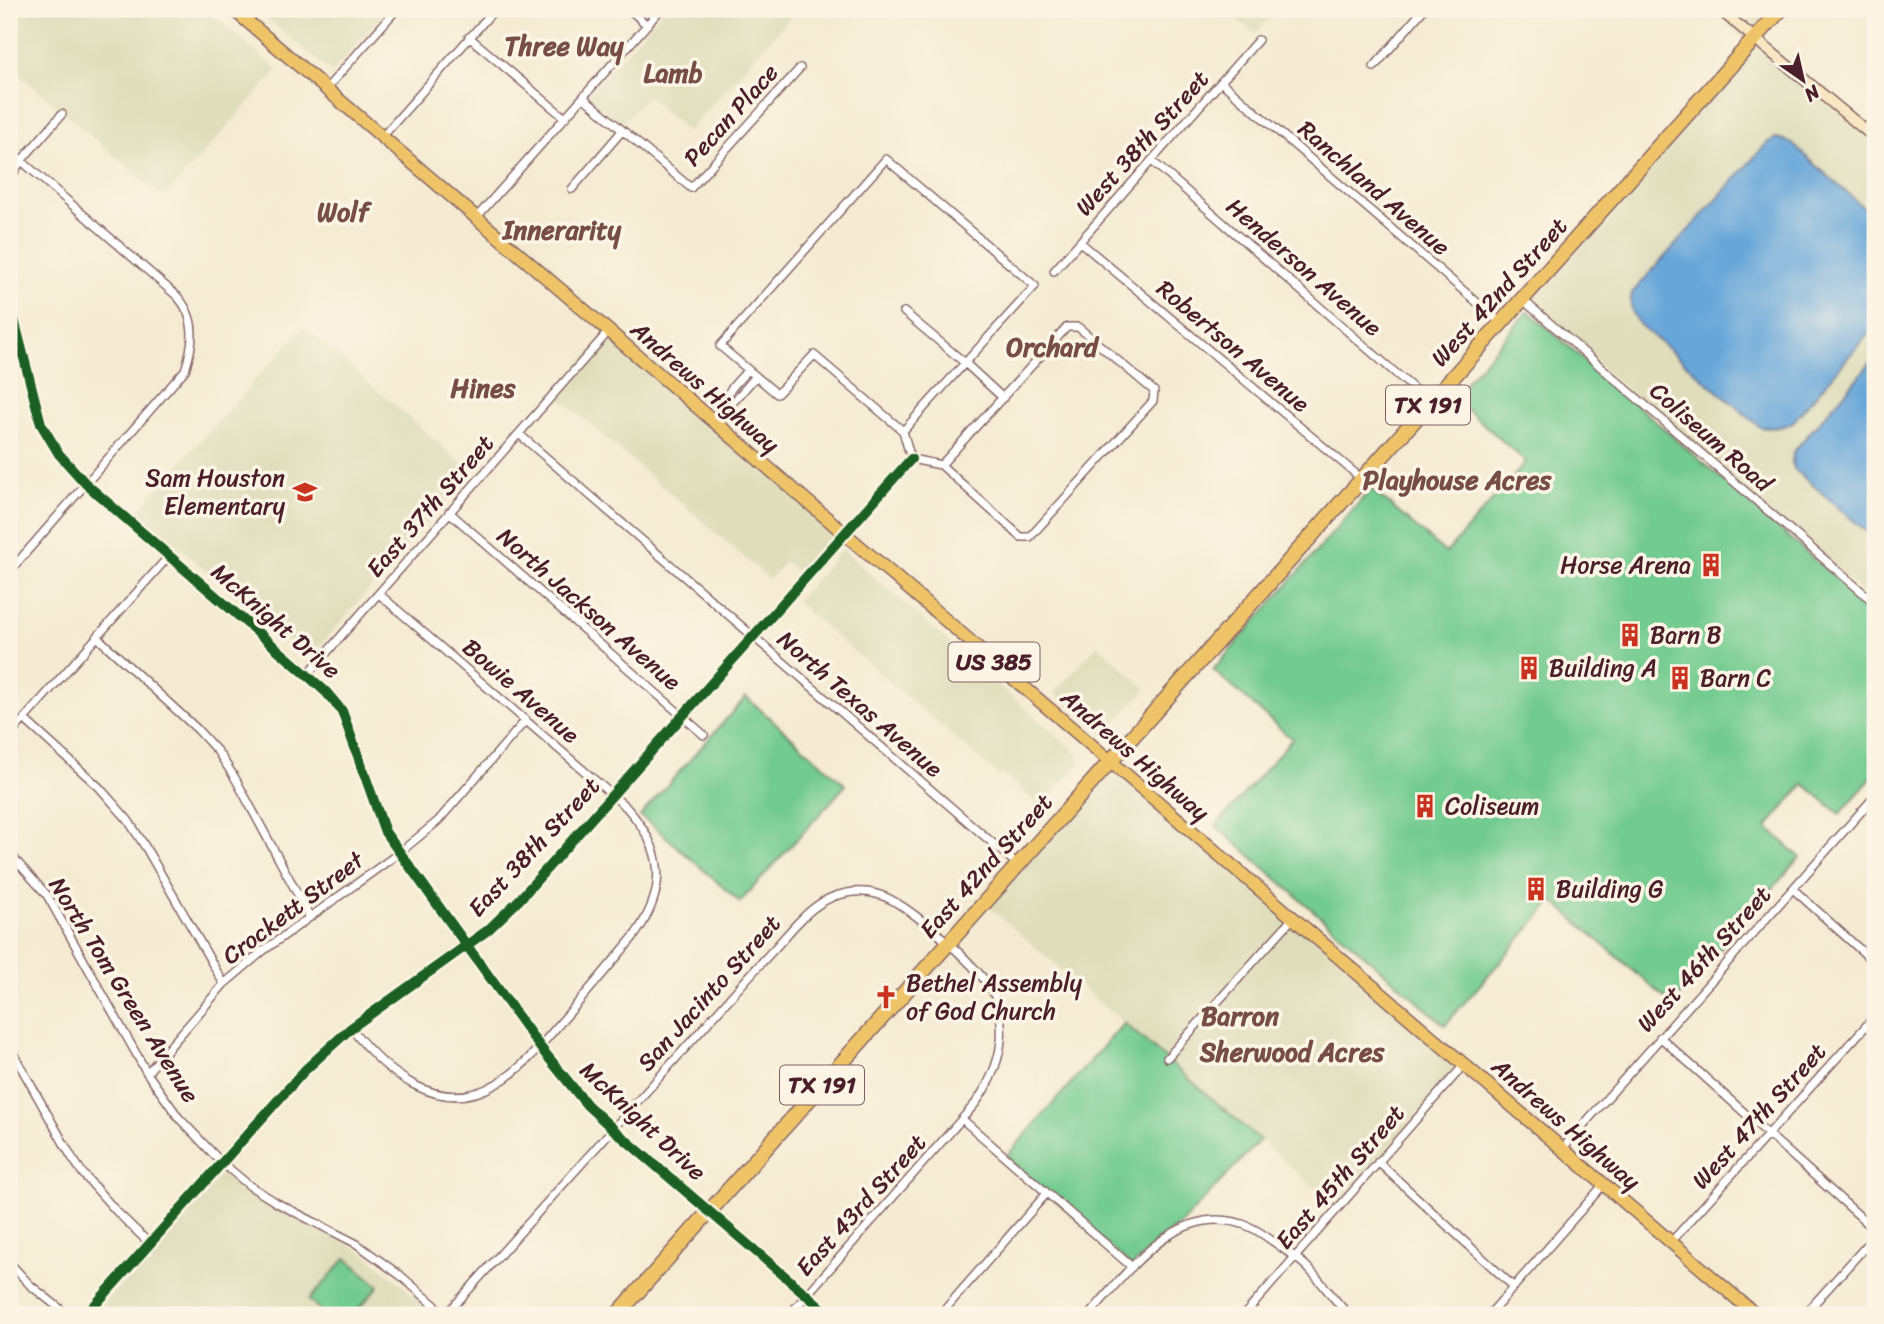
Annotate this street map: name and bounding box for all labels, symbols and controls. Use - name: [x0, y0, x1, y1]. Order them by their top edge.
- district label: Three Way: [505, 23, 624, 69]
- north arrow: [1769, 46, 1839, 116]
- district label: Lamb: [644, 50, 703, 96]
- street label: Pecan Place: [673, 54, 789, 176]
- street label: West 38th Street: [1064, 60, 1220, 226]
- text: N: [1797, 76, 1828, 112]
- street label: Ranchland Avenue: [1288, 109, 1460, 267]
- street label: Henderson Avenue: [1216, 187, 1392, 347]
- district label: Wolf: [317, 189, 373, 235]
- district label: Innerarity: [501, 207, 622, 253]
- street label: West 42nd Street: [1420, 207, 1578, 377]
- street label: Robertson Avenue: [1147, 269, 1320, 424]
- street label: Andrews Highway: [620, 309, 790, 465]
- district label: Orchard: [1006, 324, 1100, 370]
- district label: Hines: [451, 365, 516, 411]
- street label: Coliseum Road: [1640, 371, 1784, 504]
- road number: TX 191: [1386, 386, 1470, 424]
- street label: East 37th Street: [355, 425, 505, 587]
- place label: Sam Houston Elementary: [145, 457, 286, 527]
- district label: Playhouse Acres: [1363, 457, 1552, 503]
- school or university icon: Sam Houston Elementary: [291, 478, 319, 506]
- street label: North Jackson Avenue: [487, 517, 691, 702]
- place label: Horse Arena: [1560, 544, 1691, 586]
- building icon: Horse Arena: [1697, 551, 1725, 579]
- street label: McKnight Drive: [201, 552, 351, 690]
- place label: Barn B: [1650, 614, 1722, 656]
- street label: North Texas Avenue: [767, 620, 953, 789]
- building icon: Barn B: [1616, 621, 1644, 649]
- street label: Bowie Avenue: [452, 628, 590, 755]
- road number: US 385: [948, 642, 1040, 682]
- place label: Building A: [1549, 647, 1657, 689]
- building icon: Building A: [1515, 654, 1543, 682]
- place label: Barn C: [1700, 657, 1771, 699]
- building icon: Barn C: [1666, 664, 1694, 692]
- street label: Andrews Highway: [1050, 677, 1220, 833]
- street label: East 38th Street: [457, 767, 611, 927]
- street label: East 42nd Street: [909, 783, 1063, 949]
- place label: Coliseum: [1445, 785, 1540, 827]
- building icon: Coliseum: [1411, 792, 1439, 820]
- street label: Crockett Street: [213, 840, 374, 976]
- street label: North Tom Green Avenue: [37, 868, 211, 1112]
- place label: Building G: [1556, 868, 1663, 910]
- building icon: Building G: [1522, 875, 1550, 903]
- street label: West 46th Street: [1626, 876, 1782, 1042]
- street label: San Jacinto Street: [626, 905, 792, 1081]
- place label: Bethel Assembly of God Church: [906, 962, 1083, 1032]
- church icon: Bethel Assembly of God Church: [872, 983, 900, 1011]
- district label: Barron: [1201, 993, 1280, 1039]
- district label: Sherwood Acres: [1199, 1029, 1385, 1075]
- street label: West 47th Street: [1681, 1033, 1837, 1199]
- street label: Andrews Highway: [1481, 1046, 1651, 1202]
- street label: McKnight Drive: [570, 1051, 716, 1191]
- road number: TX 191: [780, 1066, 864, 1104]
- street label: East 45th Street: [1264, 1095, 1416, 1259]
- street label: East 43rd Street: [785, 1124, 937, 1286]

